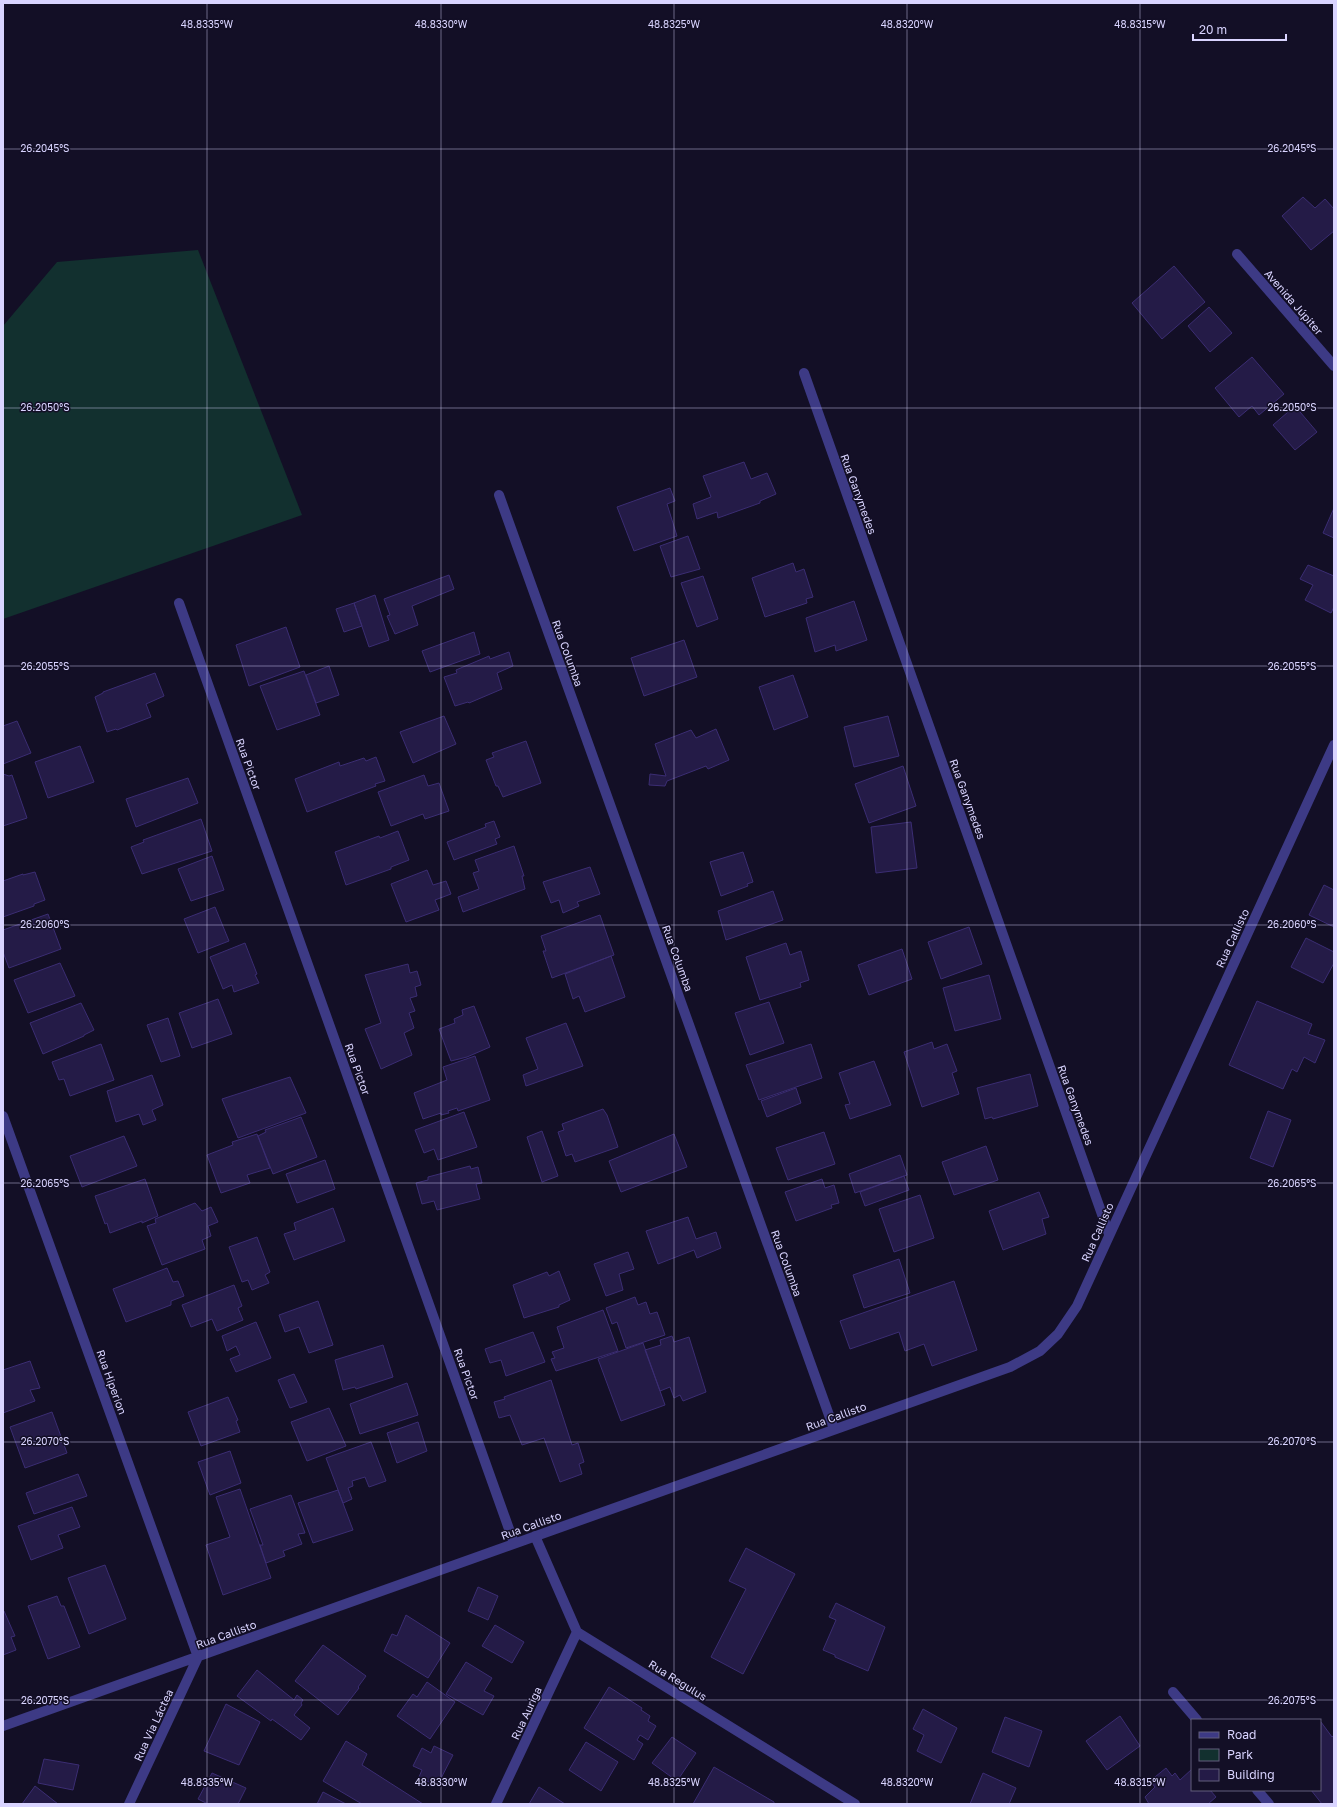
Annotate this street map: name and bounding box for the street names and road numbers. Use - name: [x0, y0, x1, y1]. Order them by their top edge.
- street label: Avenida Júpiter: [1262, 267, 1326, 338]
- street label: Rua Ganymedes: [838, 452, 880, 536]
- street label: Rua Columba: [550, 618, 586, 688]
- street label: Rua Pictor: [234, 736, 265, 792]
- street label: Rua Ganymedes: [947, 757, 989, 841]
- street label: Rua Callisto: [1213, 906, 1251, 969]
- street label: Rua Columba: [660, 923, 696, 993]
- street label: Rua Pictor: [343, 1041, 374, 1097]
- street label: Rua Ganymedes: [1055, 1063, 1097, 1147]
- street label: Rua Callisto: [1078, 1200, 1116, 1264]
- street label: Rua Columba: [769, 1228, 805, 1298]
- street label: Rua Pictor: [452, 1346, 483, 1402]
- street label: Rua Hiperion: [94, 1348, 130, 1416]
- street label: Rua Callisto: [804, 1399, 868, 1433]
- street label: Rua Callisto: [499, 1508, 563, 1542]
- street label: Rua Callisto: [194, 1617, 258, 1651]
- street label: Rua Regulus: [647, 1657, 710, 1703]
- street label: Rua Auriga: [508, 1684, 544, 1742]
- street label: Rua Via Láctea: [131, 1687, 175, 1763]

